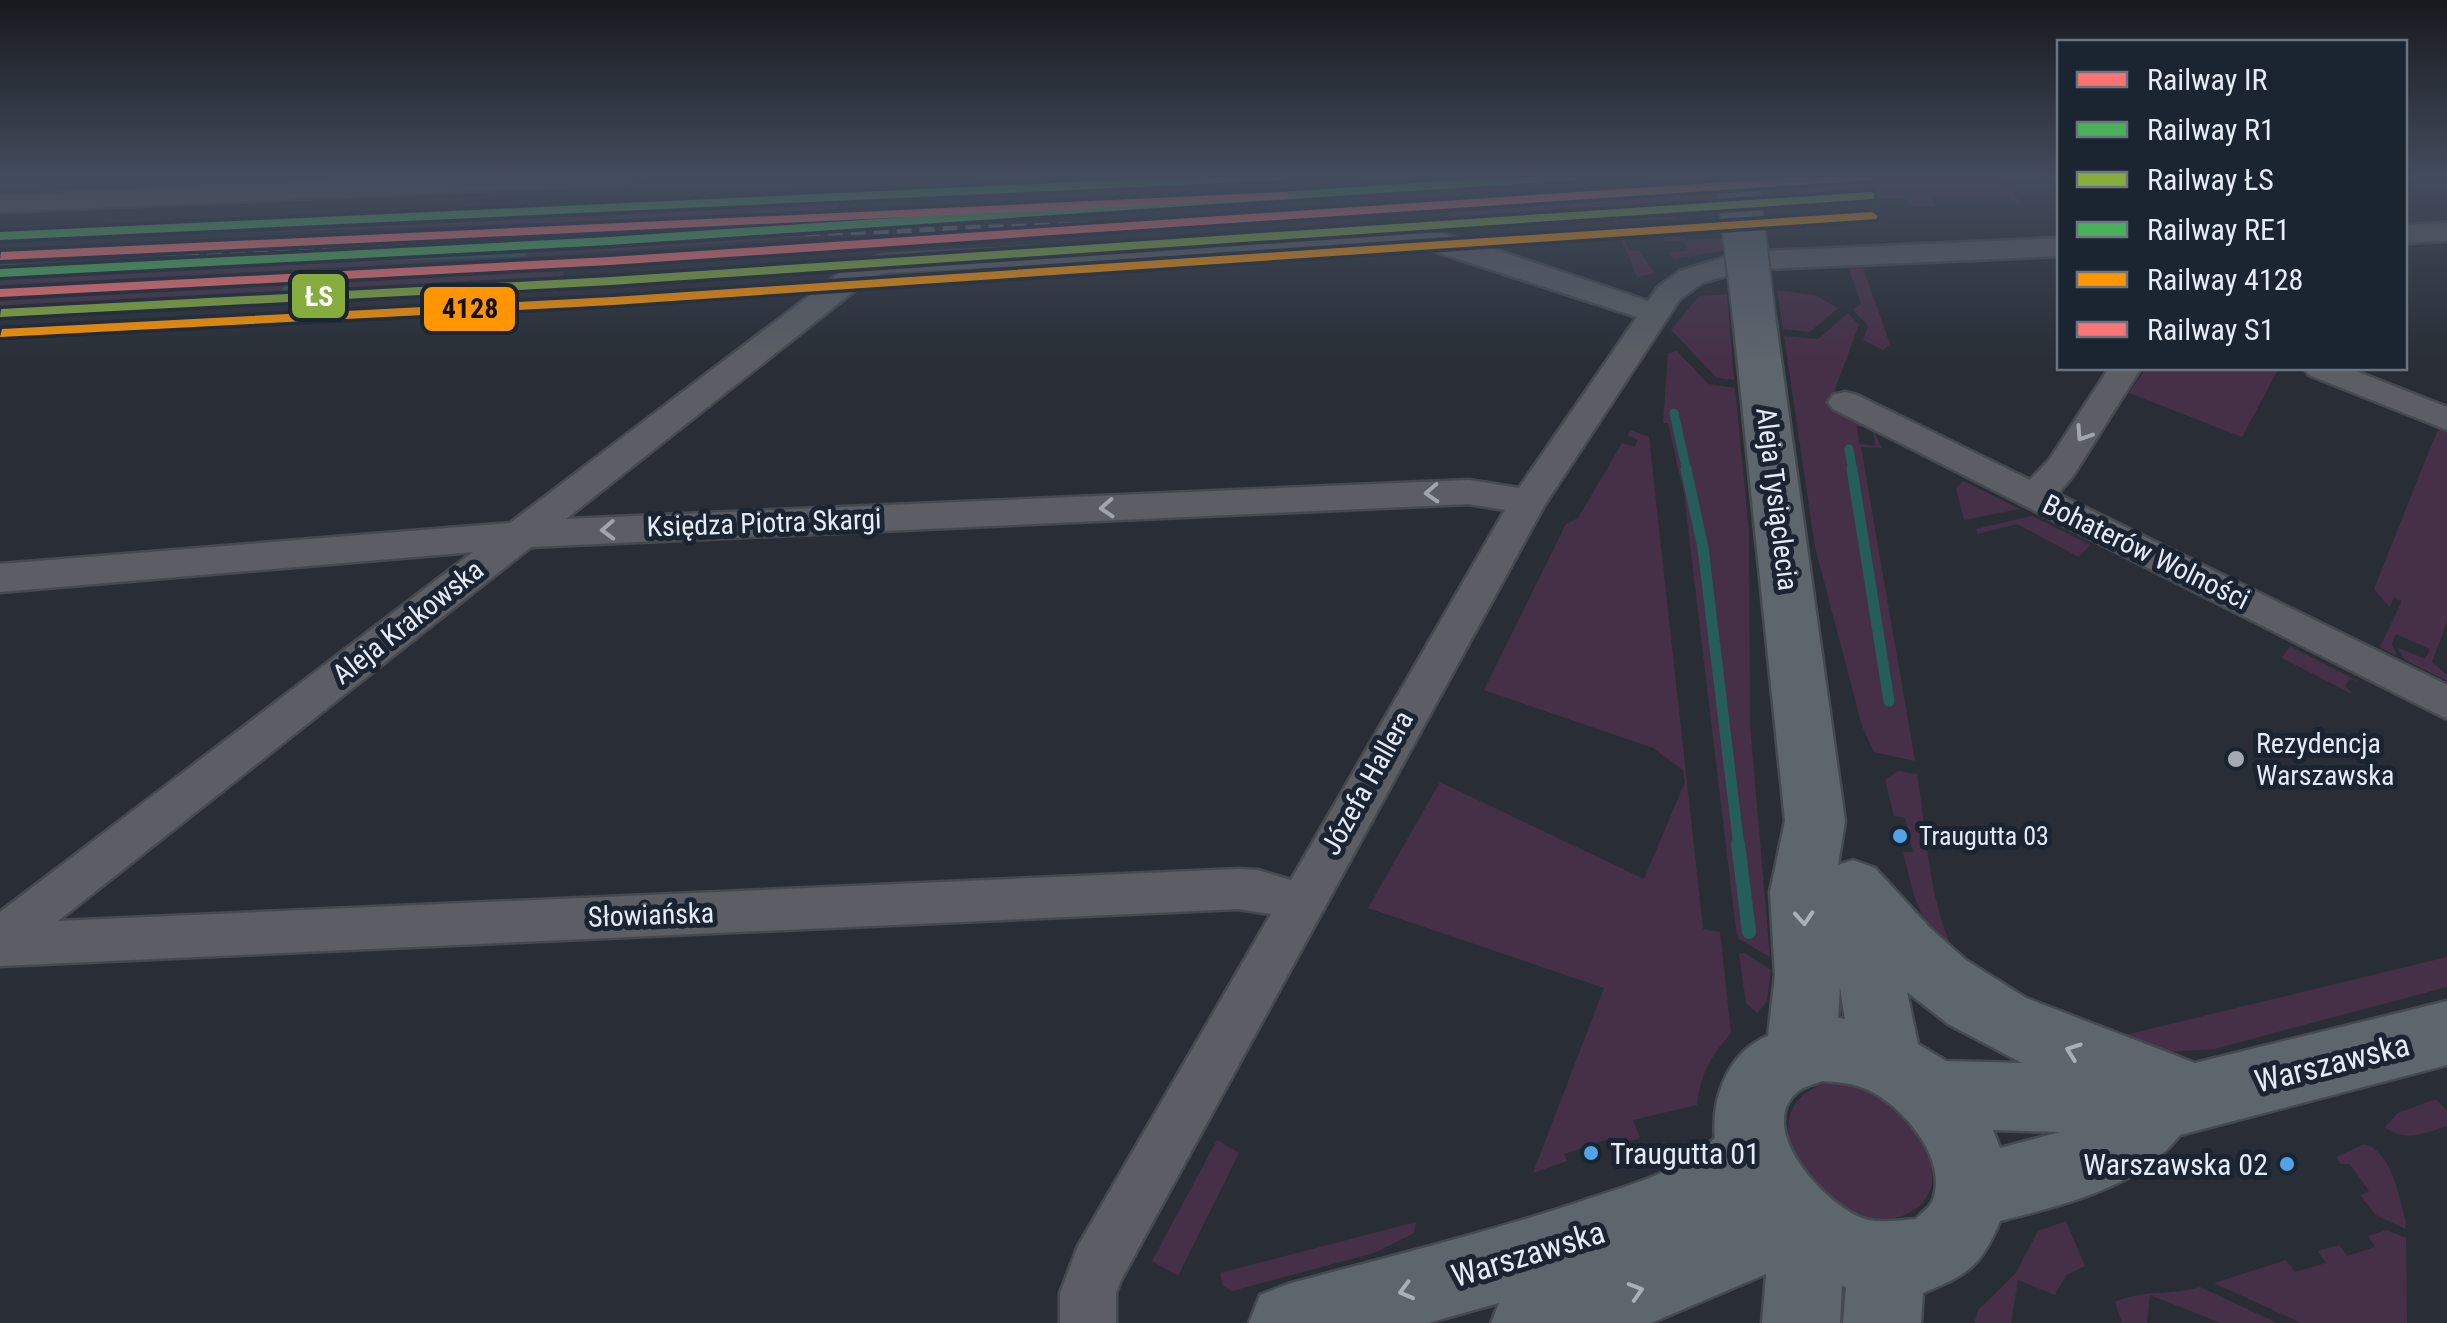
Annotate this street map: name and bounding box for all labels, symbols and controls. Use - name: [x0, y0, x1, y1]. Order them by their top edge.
- legend: [2057, 40, 2407, 370]
- text: Railway IR: [2147, 62, 2268, 97]
- text: Railway R1: [2147, 112, 2275, 147]
- text: Railway ŁS: [2147, 162, 2274, 197]
- text: Railway RE1: [2147, 212, 2290, 247]
- text: Railway 4128: [2147, 262, 2303, 297]
- line badge: ŁS: [290, 272, 347, 320]
- text: ŁS: [305, 280, 333, 313]
- line badge: 4128: [422, 285, 517, 333]
- text: 4128: [442, 292, 498, 325]
- text: Railway S1: [2147, 312, 2274, 347]
- street label: Aleja Tysiąclecia: [1749, 405, 1805, 593]
- one-way arrow: [2076, 423, 2095, 441]
- one-way arrow: [1423, 483, 1439, 504]
- street label: Bohaterów Wolności: [2037, 488, 2255, 616]
- one-way arrow: [1099, 498, 1115, 519]
- street label: Księdza Piotra Skargi: [646, 502, 882, 544]
- one-way arrow: [599, 519, 615, 540]
- street label: Aleja Krakowska: [326, 553, 490, 691]
- street label: Józefa Hallera: [1314, 705, 1420, 861]
- place label: Rezydencja Warszawska: [2256, 727, 2394, 792]
- marker: Rezydencja Warszawska: [2225, 748, 2247, 770]
- place label: Traugutta 03: [1919, 821, 2049, 851]
- marker: Traugutta 03: [1890, 826, 1910, 846]
- street label: Słowiańska: [587, 896, 715, 934]
- one-way arrow: [1793, 910, 1814, 926]
- street label: Warszawska: [2251, 1025, 2413, 1101]
- one-way arrow: [2066, 1042, 2083, 1063]
- place label: Traugutta 01: [1610, 1136, 1760, 1171]
- marker: Traugutta 01: [1581, 1143, 1601, 1163]
- place label: Warszawska 02: [2083, 1147, 2268, 1182]
- marker: Warszawska 02: [2277, 1154, 2297, 1174]
- street label: Warszawska: [1447, 1213, 1609, 1295]
- one-way arrow: [1398, 1279, 1415, 1300]
- one-way arrow: [1627, 1282, 1644, 1303]

